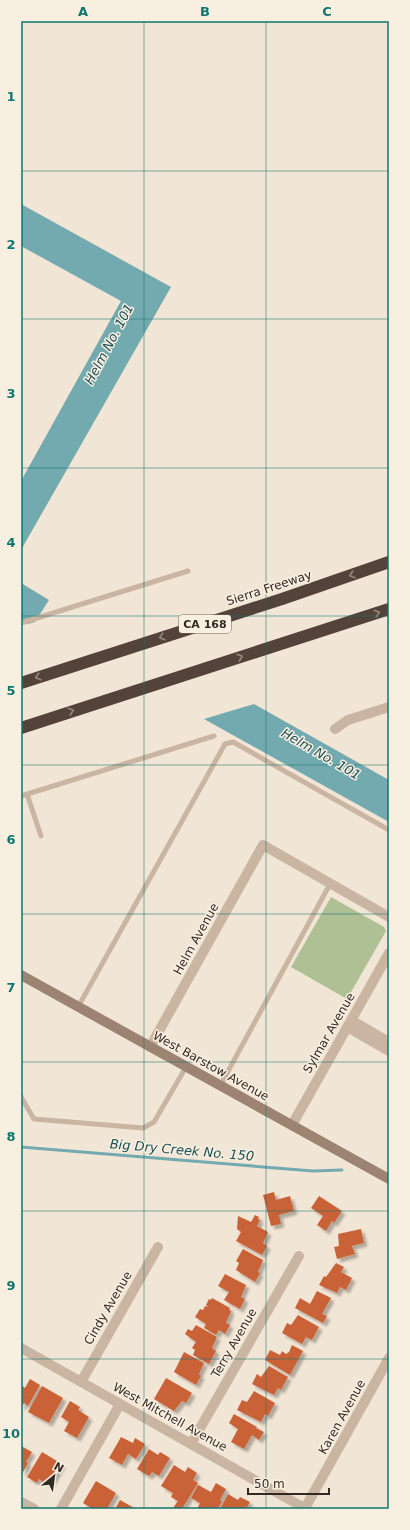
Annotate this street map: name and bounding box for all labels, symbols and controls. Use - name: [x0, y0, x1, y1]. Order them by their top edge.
- text: A: [78, 4, 88, 19]
- text: B: [200, 4, 210, 19]
- text: C: [322, 4, 332, 19]
- text: 1: [6, 89, 16, 104]
- text: 2: [6, 237, 16, 252]
- water label: Helm No. 101: [82, 301, 136, 387]
- text: 3: [6, 386, 16, 401]
- text: 4: [6, 535, 16, 550]
- street label: Sierra Freeway: [225, 568, 313, 608]
- one-way arrow: [349, 570, 356, 579]
- one-way arrow: [374, 609, 381, 618]
- road number: CA 168: [179, 615, 231, 633]
- one-way arrow: [159, 633, 166, 641]
- one-way arrow: [236, 653, 243, 662]
- one-way arrow: [35, 672, 42, 681]
- text: 5: [6, 683, 16, 698]
- one-way arrow: [68, 707, 75, 716]
- water label: Helm No. 101: [279, 725, 363, 783]
- text: 6: [6, 832, 16, 847]
- street label: Helm Avenue: [171, 901, 221, 977]
- text: 7: [6, 980, 16, 995]
- street label: Sylmar Avenue: [300, 990, 358, 1076]
- street label: West Barstow Avenue: [151, 1028, 271, 1104]
- text: 8: [6, 1129, 16, 1144]
- water label: Big Dry Creek No. 150: [109, 1136, 255, 1164]
- street label: Cindy Avenue: [81, 1269, 135, 1347]
- text: 9: [6, 1278, 16, 1293]
- street label: Terry Avenue: [208, 1306, 260, 1381]
- street label: Karen Avenue: [316, 1377, 368, 1457]
- street label: West Mitchell Avenue: [110, 1380, 230, 1454]
- text: 10: [2, 1426, 20, 1441]
- north arrow: [34, 1456, 74, 1496]
- text: N: [51, 1460, 66, 1476]
- scale bar: [248, 1470, 329, 1496]
- text: 50 m: [254, 1477, 285, 1491]

